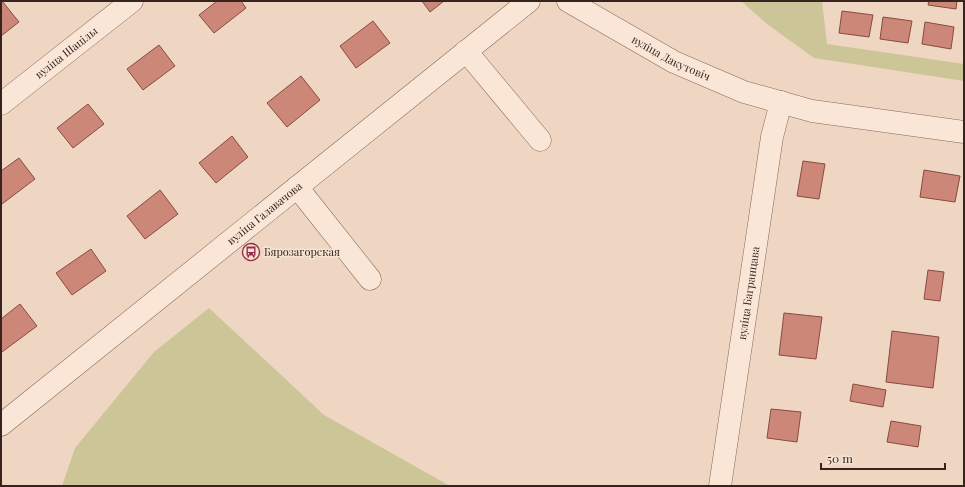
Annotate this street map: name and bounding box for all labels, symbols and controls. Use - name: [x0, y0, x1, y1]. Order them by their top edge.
- street label: вуліца Шацілы: [32, 23, 101, 82]
- street label: вуліца Дакутовіч: [629, 31, 713, 84]
- street label: вуліца Галавачова: [224, 178, 305, 248]
- bus stop icon: Бярозагорская: [241, 242, 261, 262]
- place label: Бярозагорская: [264, 244, 340, 259]
- street label: вуліца Багранцава: [734, 245, 763, 341]
- scale bar: [821, 445, 945, 471]
- text: 50 m: [827, 450, 853, 466]

